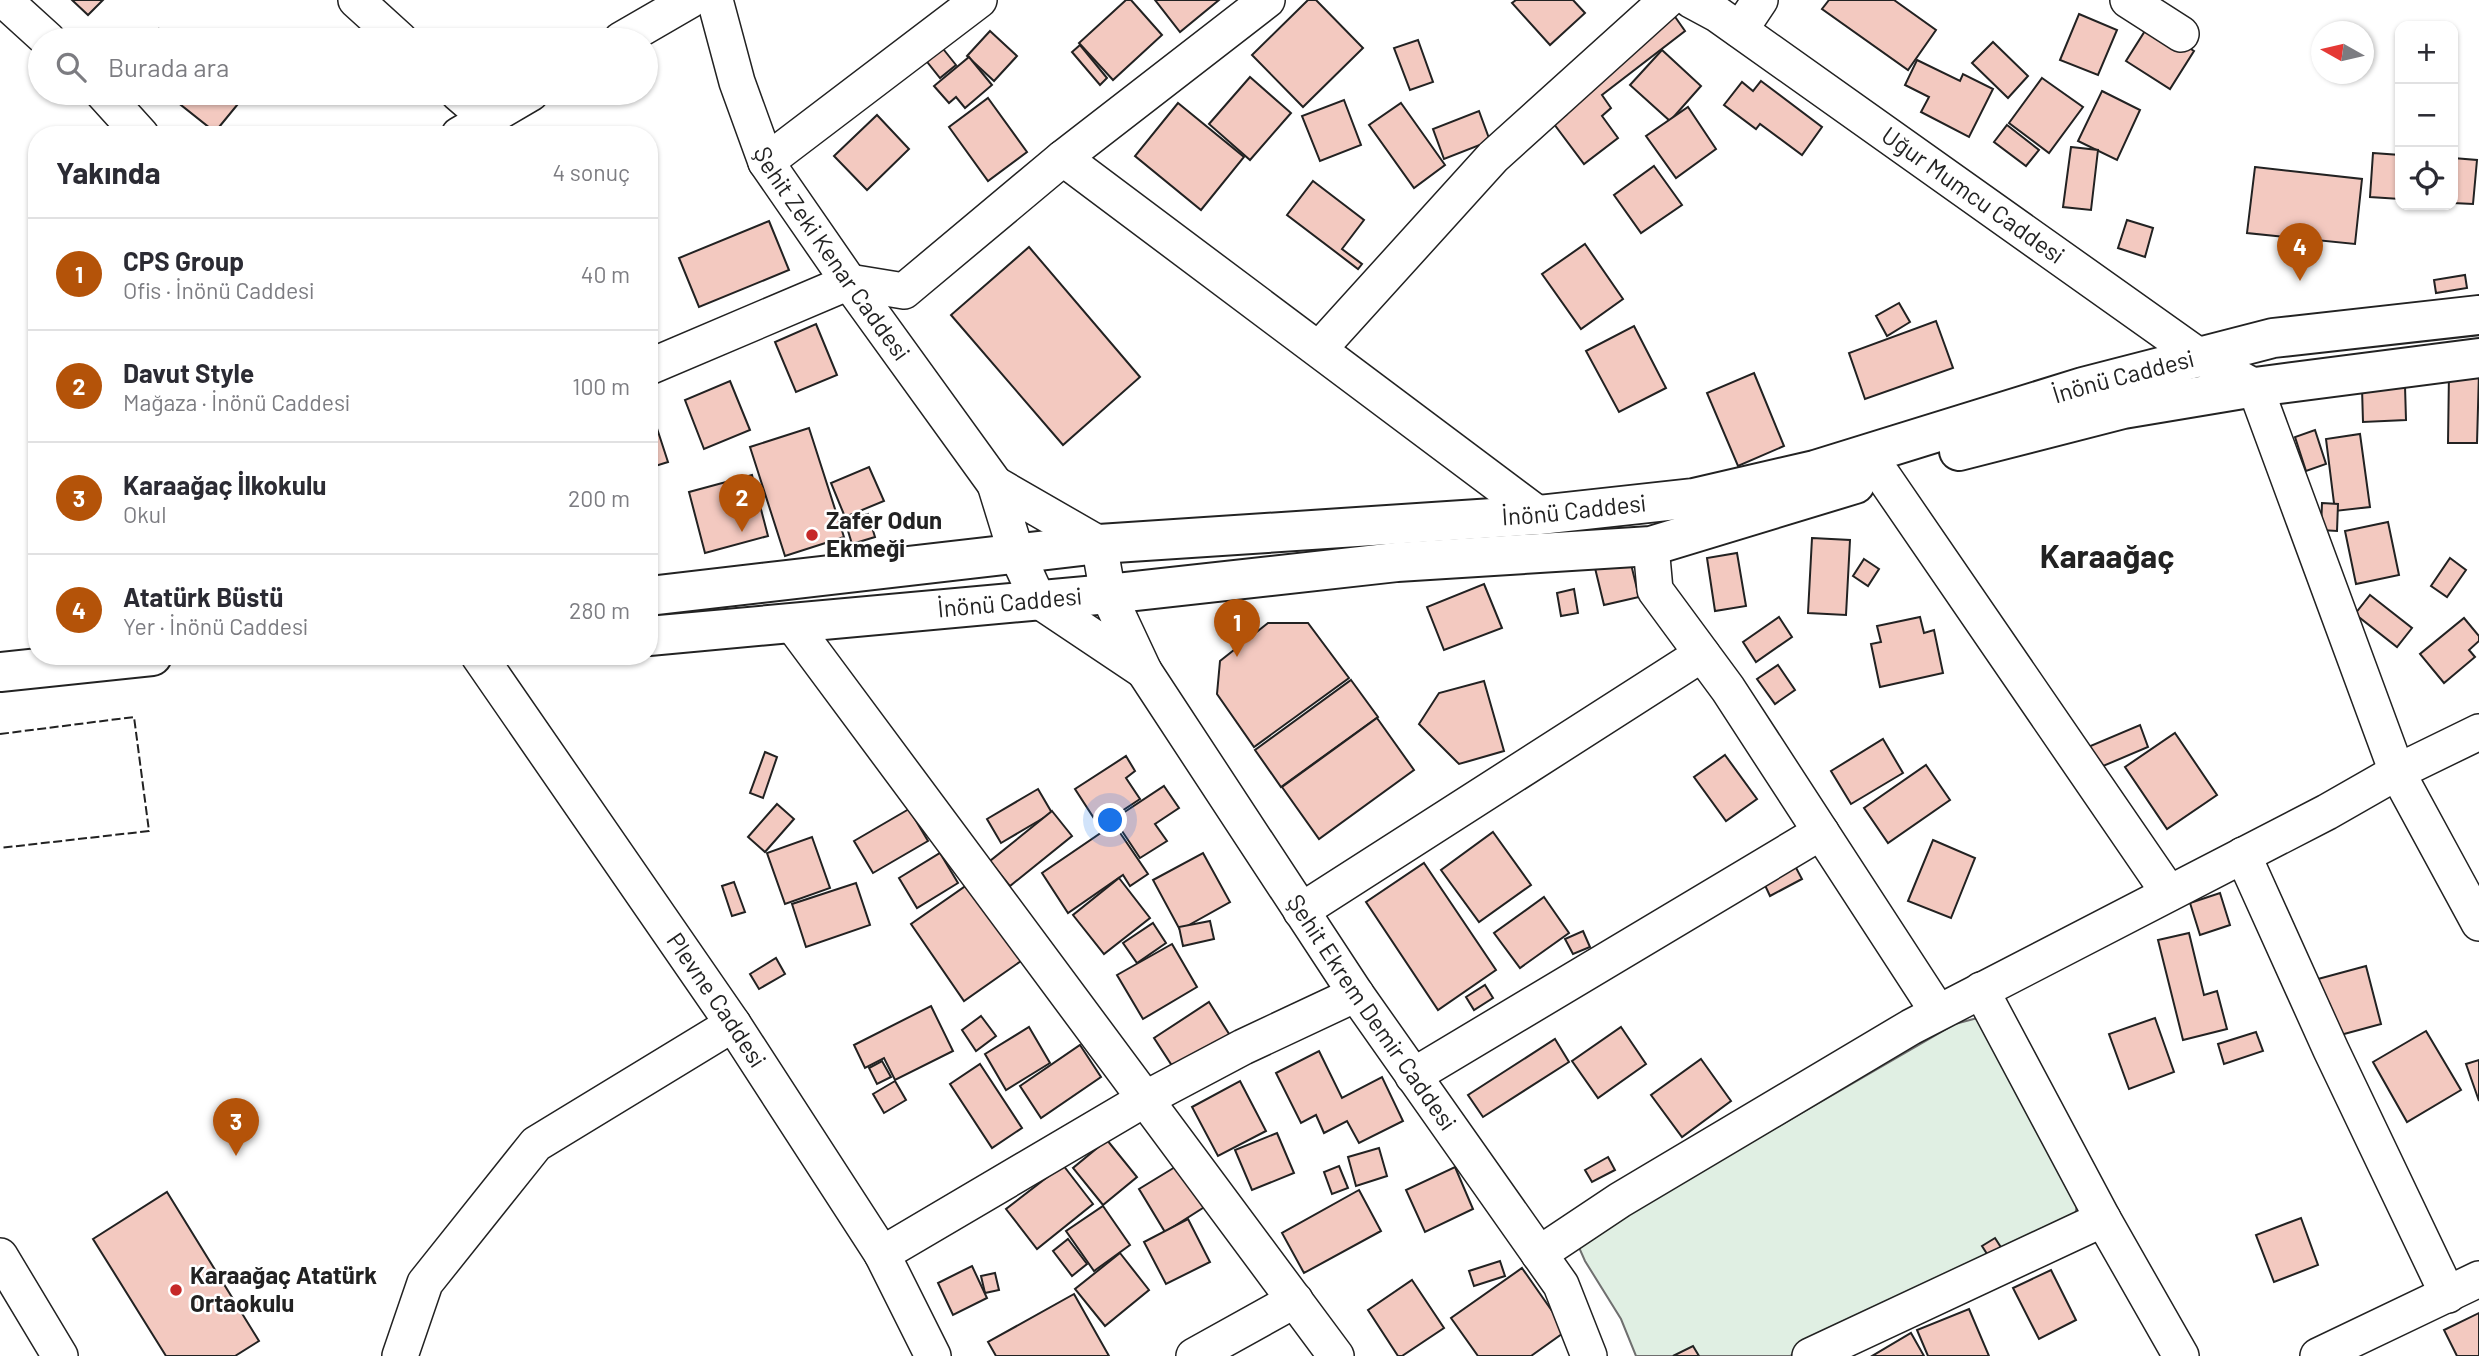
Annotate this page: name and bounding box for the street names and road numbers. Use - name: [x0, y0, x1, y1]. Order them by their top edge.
- street label: Uğur Mumcu Caddesi: [1877, 120, 2070, 269]
- street label: Şehit Zeki Kenar Caddesi: [749, 142, 917, 365]
- street label: İnönü Caddesi: [2049, 343, 2196, 409]
- street label: İnönü Caddesi: [1501, 487, 1647, 530]
- street label: İnönü Caddesi: [936, 580, 1083, 623]
- street label: Şehit Ekrem Demir Caddesi: [1281, 888, 1463, 1135]
- street label: Plevne Caddesi: [661, 927, 773, 1072]

